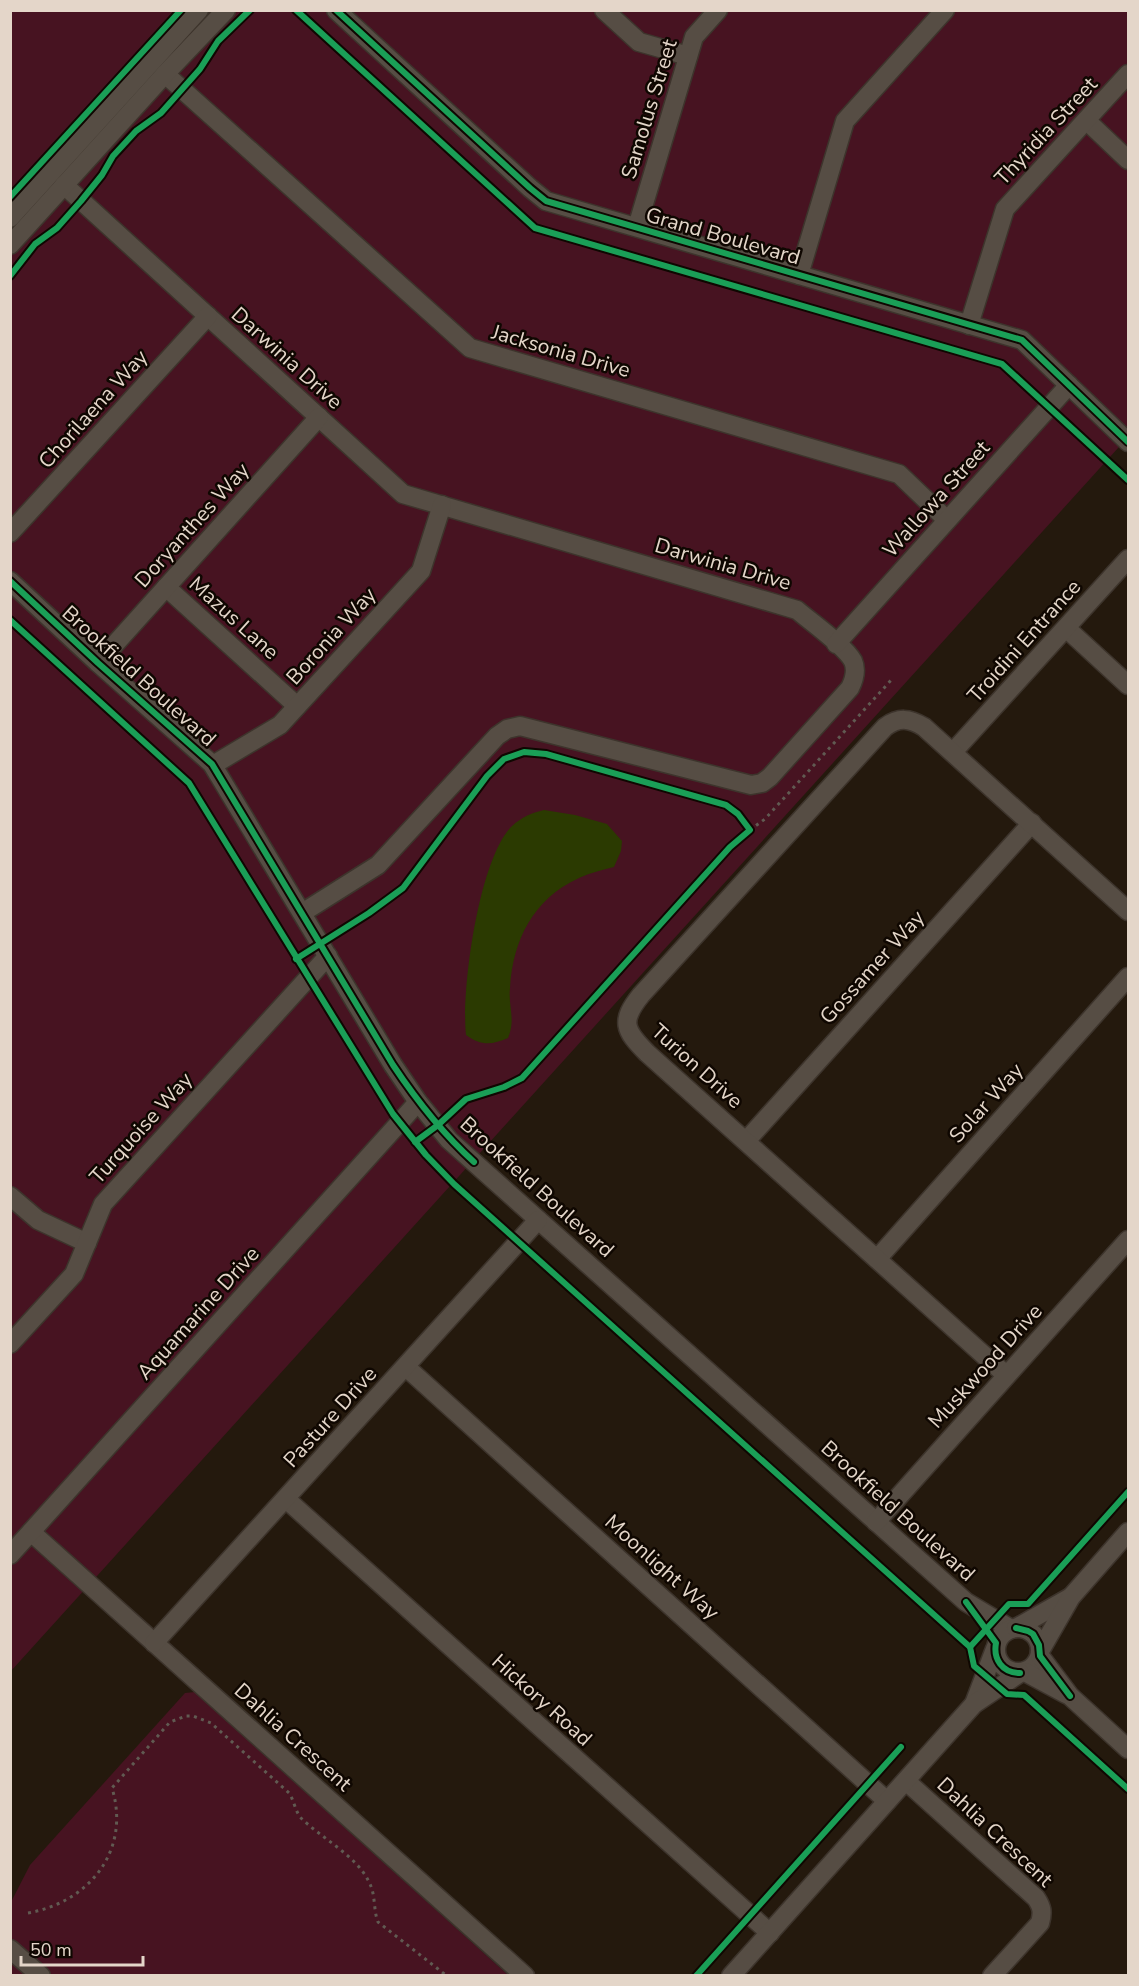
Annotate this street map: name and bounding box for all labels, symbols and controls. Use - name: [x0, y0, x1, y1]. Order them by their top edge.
- street label: Samolus Street: [614, 35, 684, 182]
- street label: Thyridia Street: [989, 70, 1104, 191]
- street label: Grand Boulevard: [642, 201, 804, 271]
- street label: Darwinia Drive: [225, 301, 349, 415]
- street label: Jacksonia Drive: [488, 318, 634, 384]
- street label: Chorilaena Way: [32, 343, 154, 474]
- street label: Wallowa Street: [876, 434, 996, 563]
- street label: Doryanthes Way: [128, 457, 256, 593]
- street label: Darwinia Drive: [652, 531, 794, 597]
- street label: Mazus Lane: [183, 570, 285, 666]
- street label: Troidini Entrance: [961, 573, 1087, 709]
- street label: Boronia Way: [280, 581, 382, 691]
- street label: Brookfield Boulevard: [56, 599, 222, 753]
- street label: Gossamer Way: [813, 904, 931, 1030]
- street label: Turion Drive: [645, 1017, 749, 1115]
- street label: Solar Way: [943, 1057, 1030, 1149]
- street label: Turquoise Way: [83, 1066, 199, 1190]
- street label: Brookfield Boulevard: [454, 1110, 620, 1264]
- street label: Aquamarine Drive: [131, 1240, 265, 1386]
- street label: Muskwood Drive: [922, 1298, 1048, 1434]
- street label: Pasture Drive: [277, 1361, 383, 1473]
- street label: Brookfield Boulevard: [815, 1434, 981, 1588]
- street label: Moonlight Way: [599, 1508, 725, 1626]
- street label: Hickory Road: [486, 1648, 598, 1752]
- street label: Dahlia Crescent: [228, 1677, 358, 1798]
- street label: Dahlia Crescent: [931, 1771, 1060, 1893]
- scale bar: [21, 1929, 142, 1967]
- text: 50 m: [30, 1938, 72, 1962]

